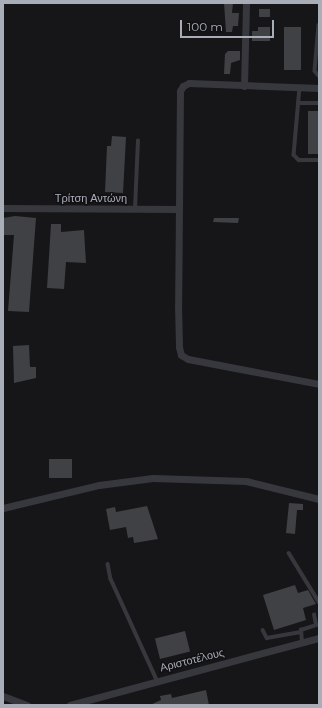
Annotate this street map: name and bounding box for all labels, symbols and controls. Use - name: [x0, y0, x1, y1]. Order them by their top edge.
- scale bar: [182, 12, 276, 38]
- text: 100 m: [187, 19, 223, 34]
- street label: Τρίτση Αντώνη: [55, 191, 127, 205]
- street label: Αριστοτέλους: [159, 646, 225, 674]

